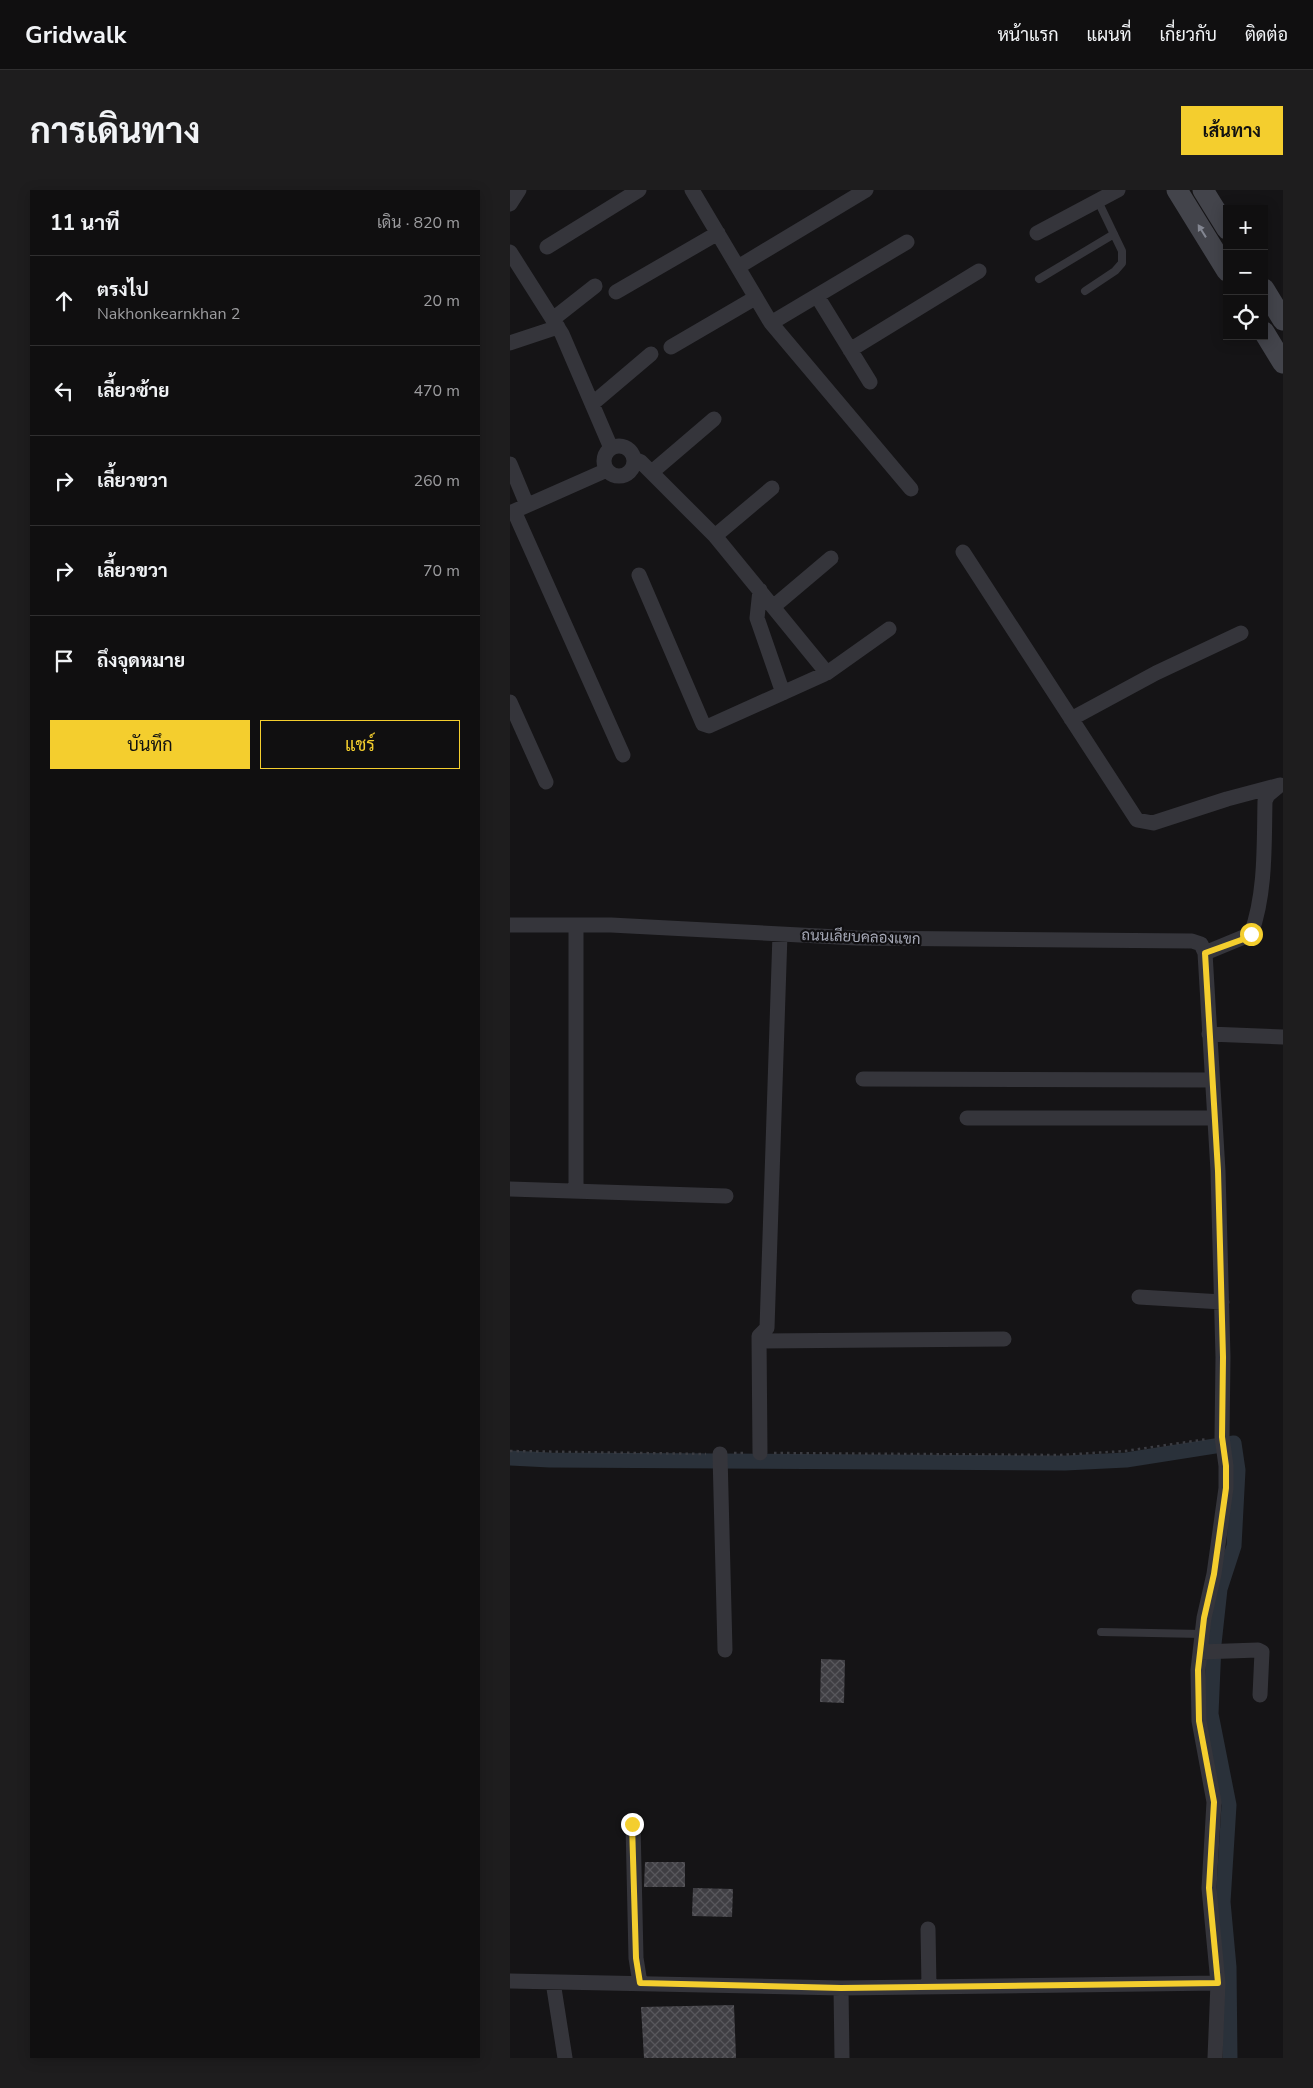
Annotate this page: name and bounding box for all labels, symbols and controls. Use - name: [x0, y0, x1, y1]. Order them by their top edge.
- text: Gridwalk: [25, 19, 126, 51]
- text: หน้าแรก: [997, 23, 1059, 47]
- text: แผนที่: [1087, 23, 1131, 47]
- text: เกี่ยวกับ: [1159, 23, 1217, 47]
- text: ติดต่อ: [1245, 23, 1288, 47]
- button: เส้นทาง: [1181, 106, 1283, 155]
- text: การเดินทาง: [30, 108, 200, 155]
- map controls: [1223, 205, 1268, 340]
- button: +: [1223, 205, 1268, 250]
- text: 11 นาที: [50, 209, 119, 237]
- text: เดิน · 820 m: [377, 212, 460, 234]
- one-way arrow: [1197, 224, 1206, 237]
- button: −: [1223, 250, 1268, 295]
- text: ตรงไป: [97, 277, 149, 303]
- icon: ahead: [50, 287, 78, 315]
- text: 20 m: [423, 290, 460, 312]
- button: locate: [1223, 295, 1268, 340]
- text: Nakhonkearnkhan 2: [97, 303, 240, 325]
- icon: left: [50, 377, 78, 405]
- text: เลี้ยวซ้าย: [97, 378, 169, 404]
- text: 470 m: [413, 380, 460, 402]
- icon: right: [50, 467, 78, 495]
- text: เลี้ยวขวา: [97, 468, 168, 494]
- text: 260 m: [413, 470, 460, 492]
- icon: right: [50, 557, 78, 585]
- text: เลี้ยวขวา: [97, 558, 168, 584]
- text: 70 m: [423, 560, 460, 582]
- icon: arrive: [50, 647, 78, 675]
- text: ถึงจุดหมาย: [97, 648, 185, 674]
- button: บันทึก: [50, 720, 250, 769]
- button: แชร์: [260, 720, 460, 769]
- route start: [1240, 923, 1263, 946]
- street label: ถนนเลียบคลองแขก: [801, 925, 921, 949]
- route end: [621, 1813, 644, 1836]

